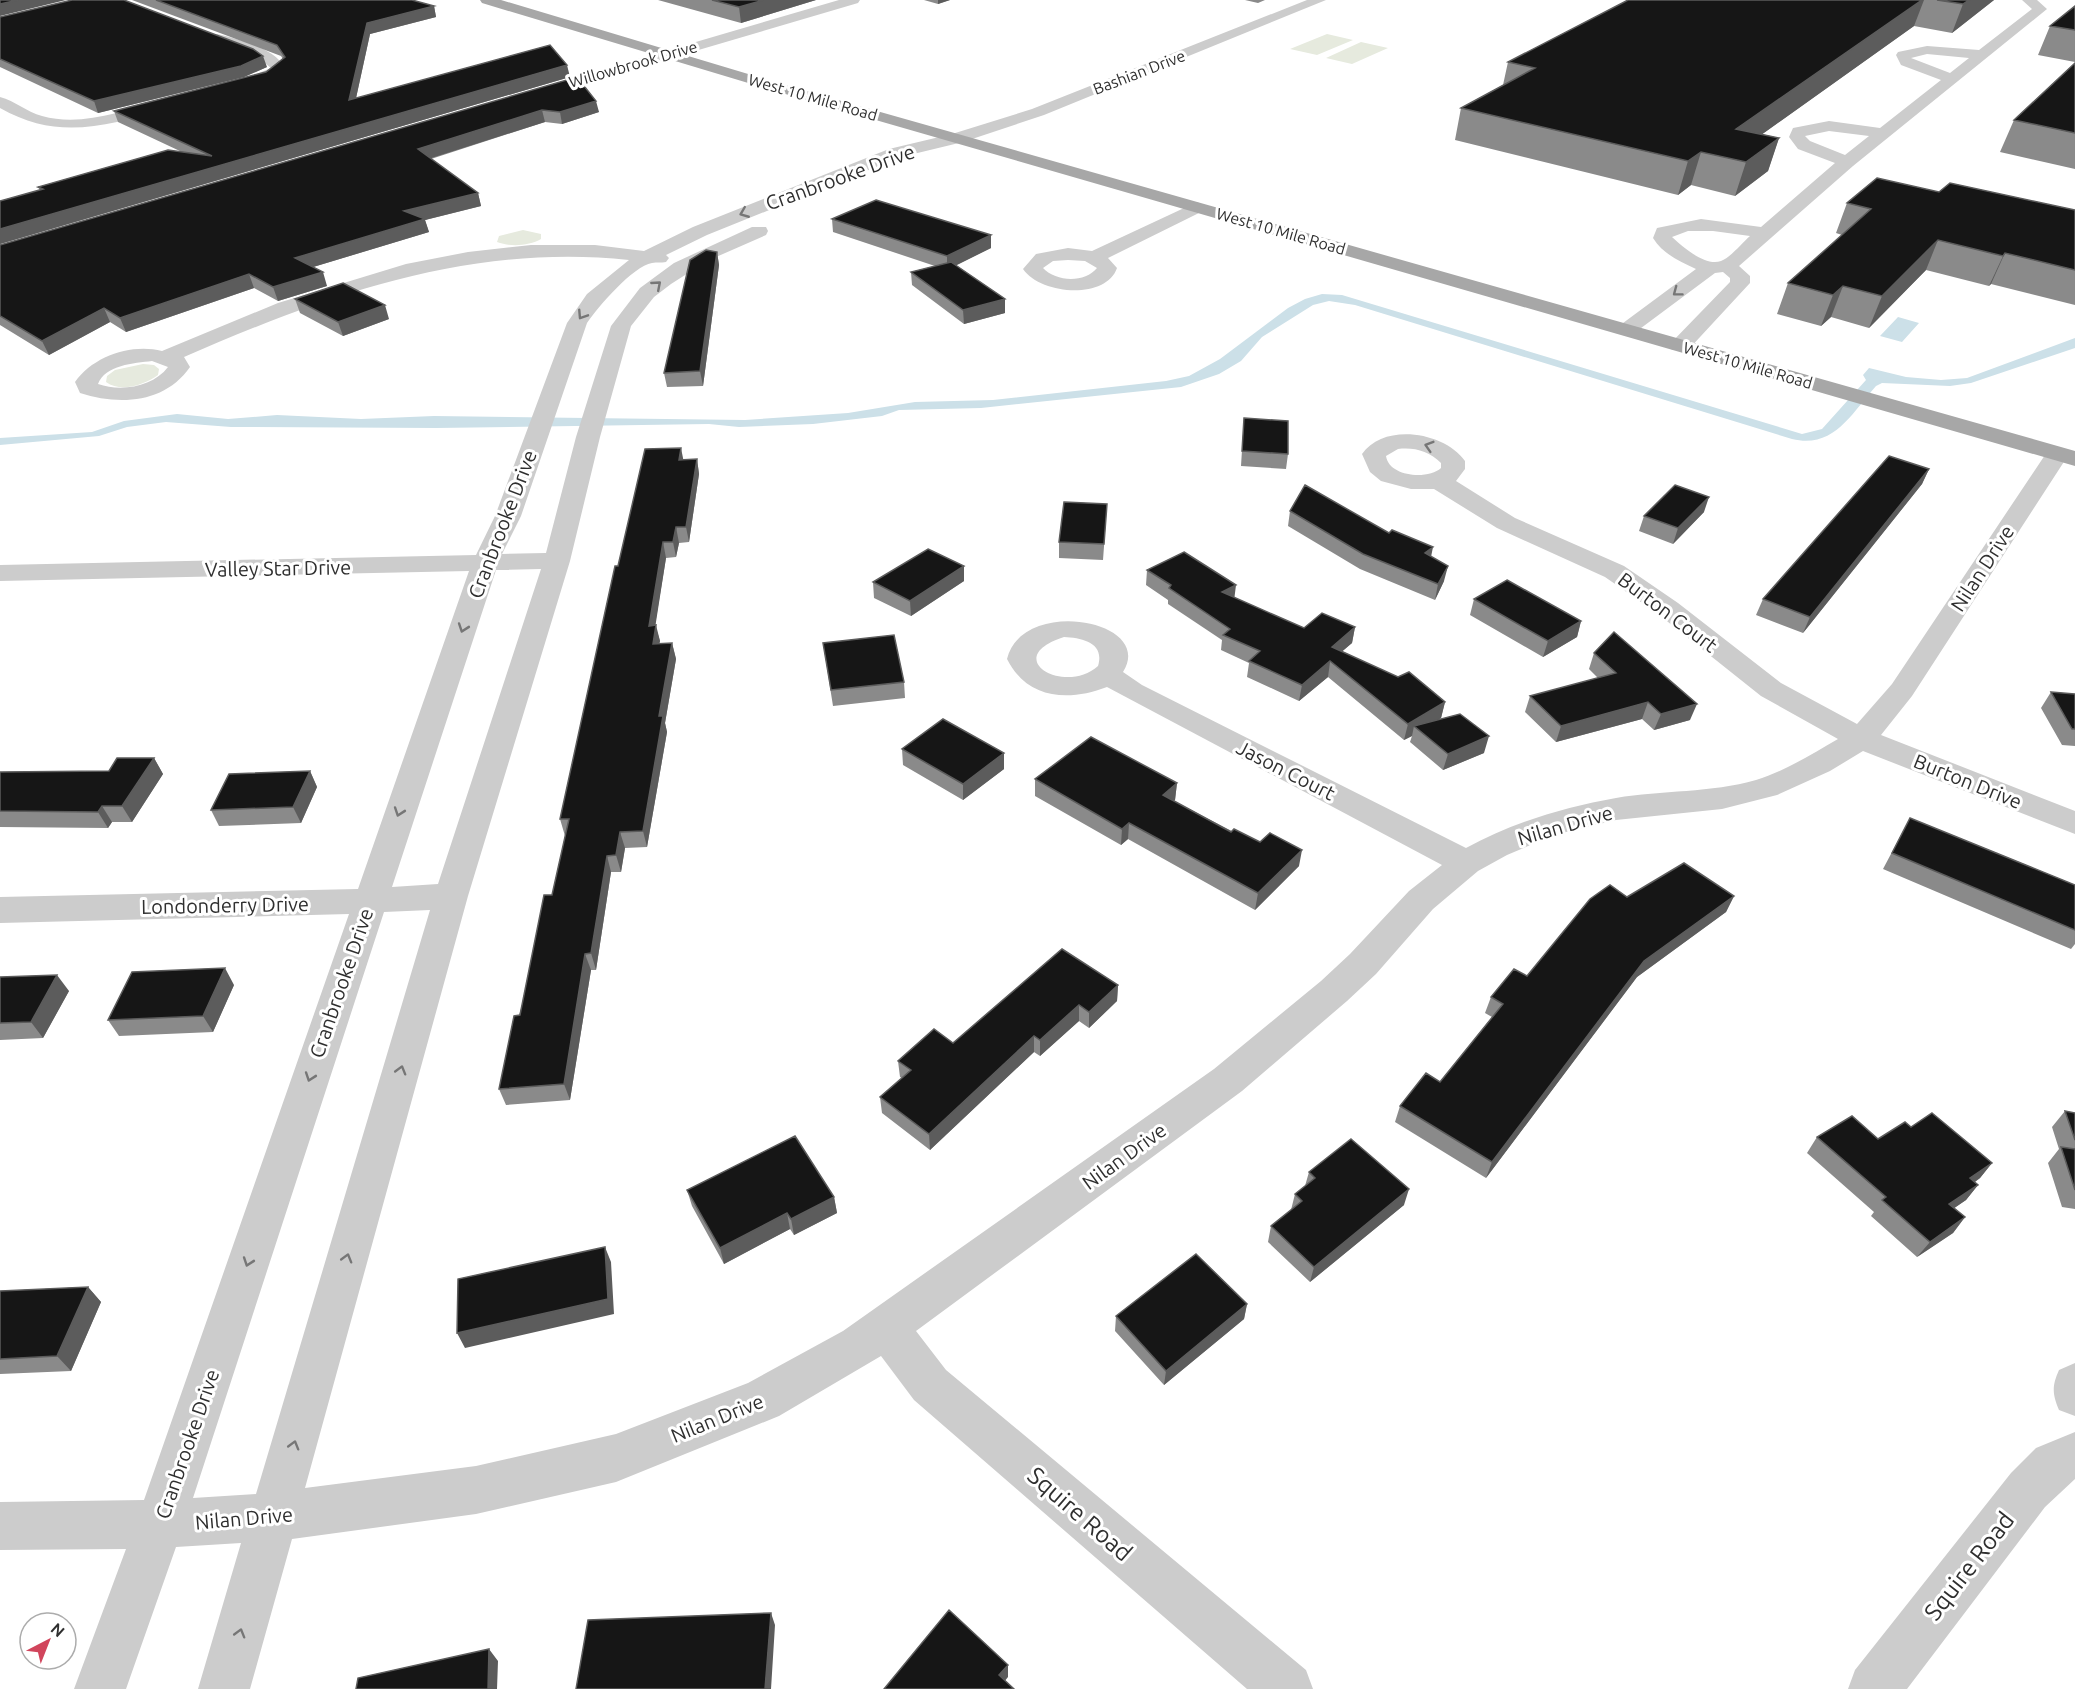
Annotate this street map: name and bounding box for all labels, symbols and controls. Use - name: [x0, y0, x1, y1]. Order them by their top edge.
- street label: Willowbrook Drive: [567, 37, 699, 91]
- street label: Bashian Drive: [1090, 46, 1188, 98]
- street label: West 10 Mile Road: [746, 70, 880, 124]
- street label: Cranbrooke Drive: [762, 139, 918, 215]
- street label: West 10 Mile Road: [1214, 204, 1348, 258]
- one-way arrow: [740, 206, 750, 219]
- one-way arrow: [650, 282, 661, 293]
- one-way arrow: [1672, 285, 1683, 296]
- one-way arrow: [579, 309, 590, 320]
- street label: West 10 Mile Road: [1681, 338, 1815, 392]
- one-way arrow: [1424, 441, 1435, 453]
- street label: Cranbrooke Drive: [463, 447, 541, 601]
- street label: Nilan Drive: [1946, 521, 2018, 615]
- street label: Valley Star Drive: [205, 555, 351, 581]
- street label: Burton Court: [1614, 567, 1722, 657]
- one-way arrow: [457, 622, 470, 633]
- street label: Jason Court: [1233, 735, 1339, 805]
- street label: Burton Drive: [1911, 749, 2025, 813]
- street label: Nilan Drive: [1515, 800, 1615, 850]
- one-way arrow: [394, 807, 407, 817]
- street label: Londonderry Drive: [141, 892, 309, 918]
- street label: Cranbrooke Drive: [305, 905, 377, 1061]
- one-way arrow: [394, 1065, 406, 1076]
- one-way arrow: [304, 1071, 317, 1082]
- street label: Nilan Drive: [1078, 1118, 1170, 1194]
- one-way arrow: [340, 1253, 352, 1264]
- one-way arrow: [242, 1256, 255, 1267]
- street label: Cranbrooke Drive: [151, 1366, 223, 1522]
- street label: Nilan Drive: [667, 1389, 767, 1447]
- one-way arrow: [286, 1440, 299, 1450]
- street label: Squire Road: [1022, 1461, 1138, 1567]
- street label: Nilan Drive: [194, 1502, 294, 1534]
- street label: Squire Road: [1919, 1507, 2019, 1625]
- north arrow: [18, 1611, 78, 1671]
- text: N: [48, 1619, 68, 1641]
- one-way arrow: [233, 1628, 245, 1639]

